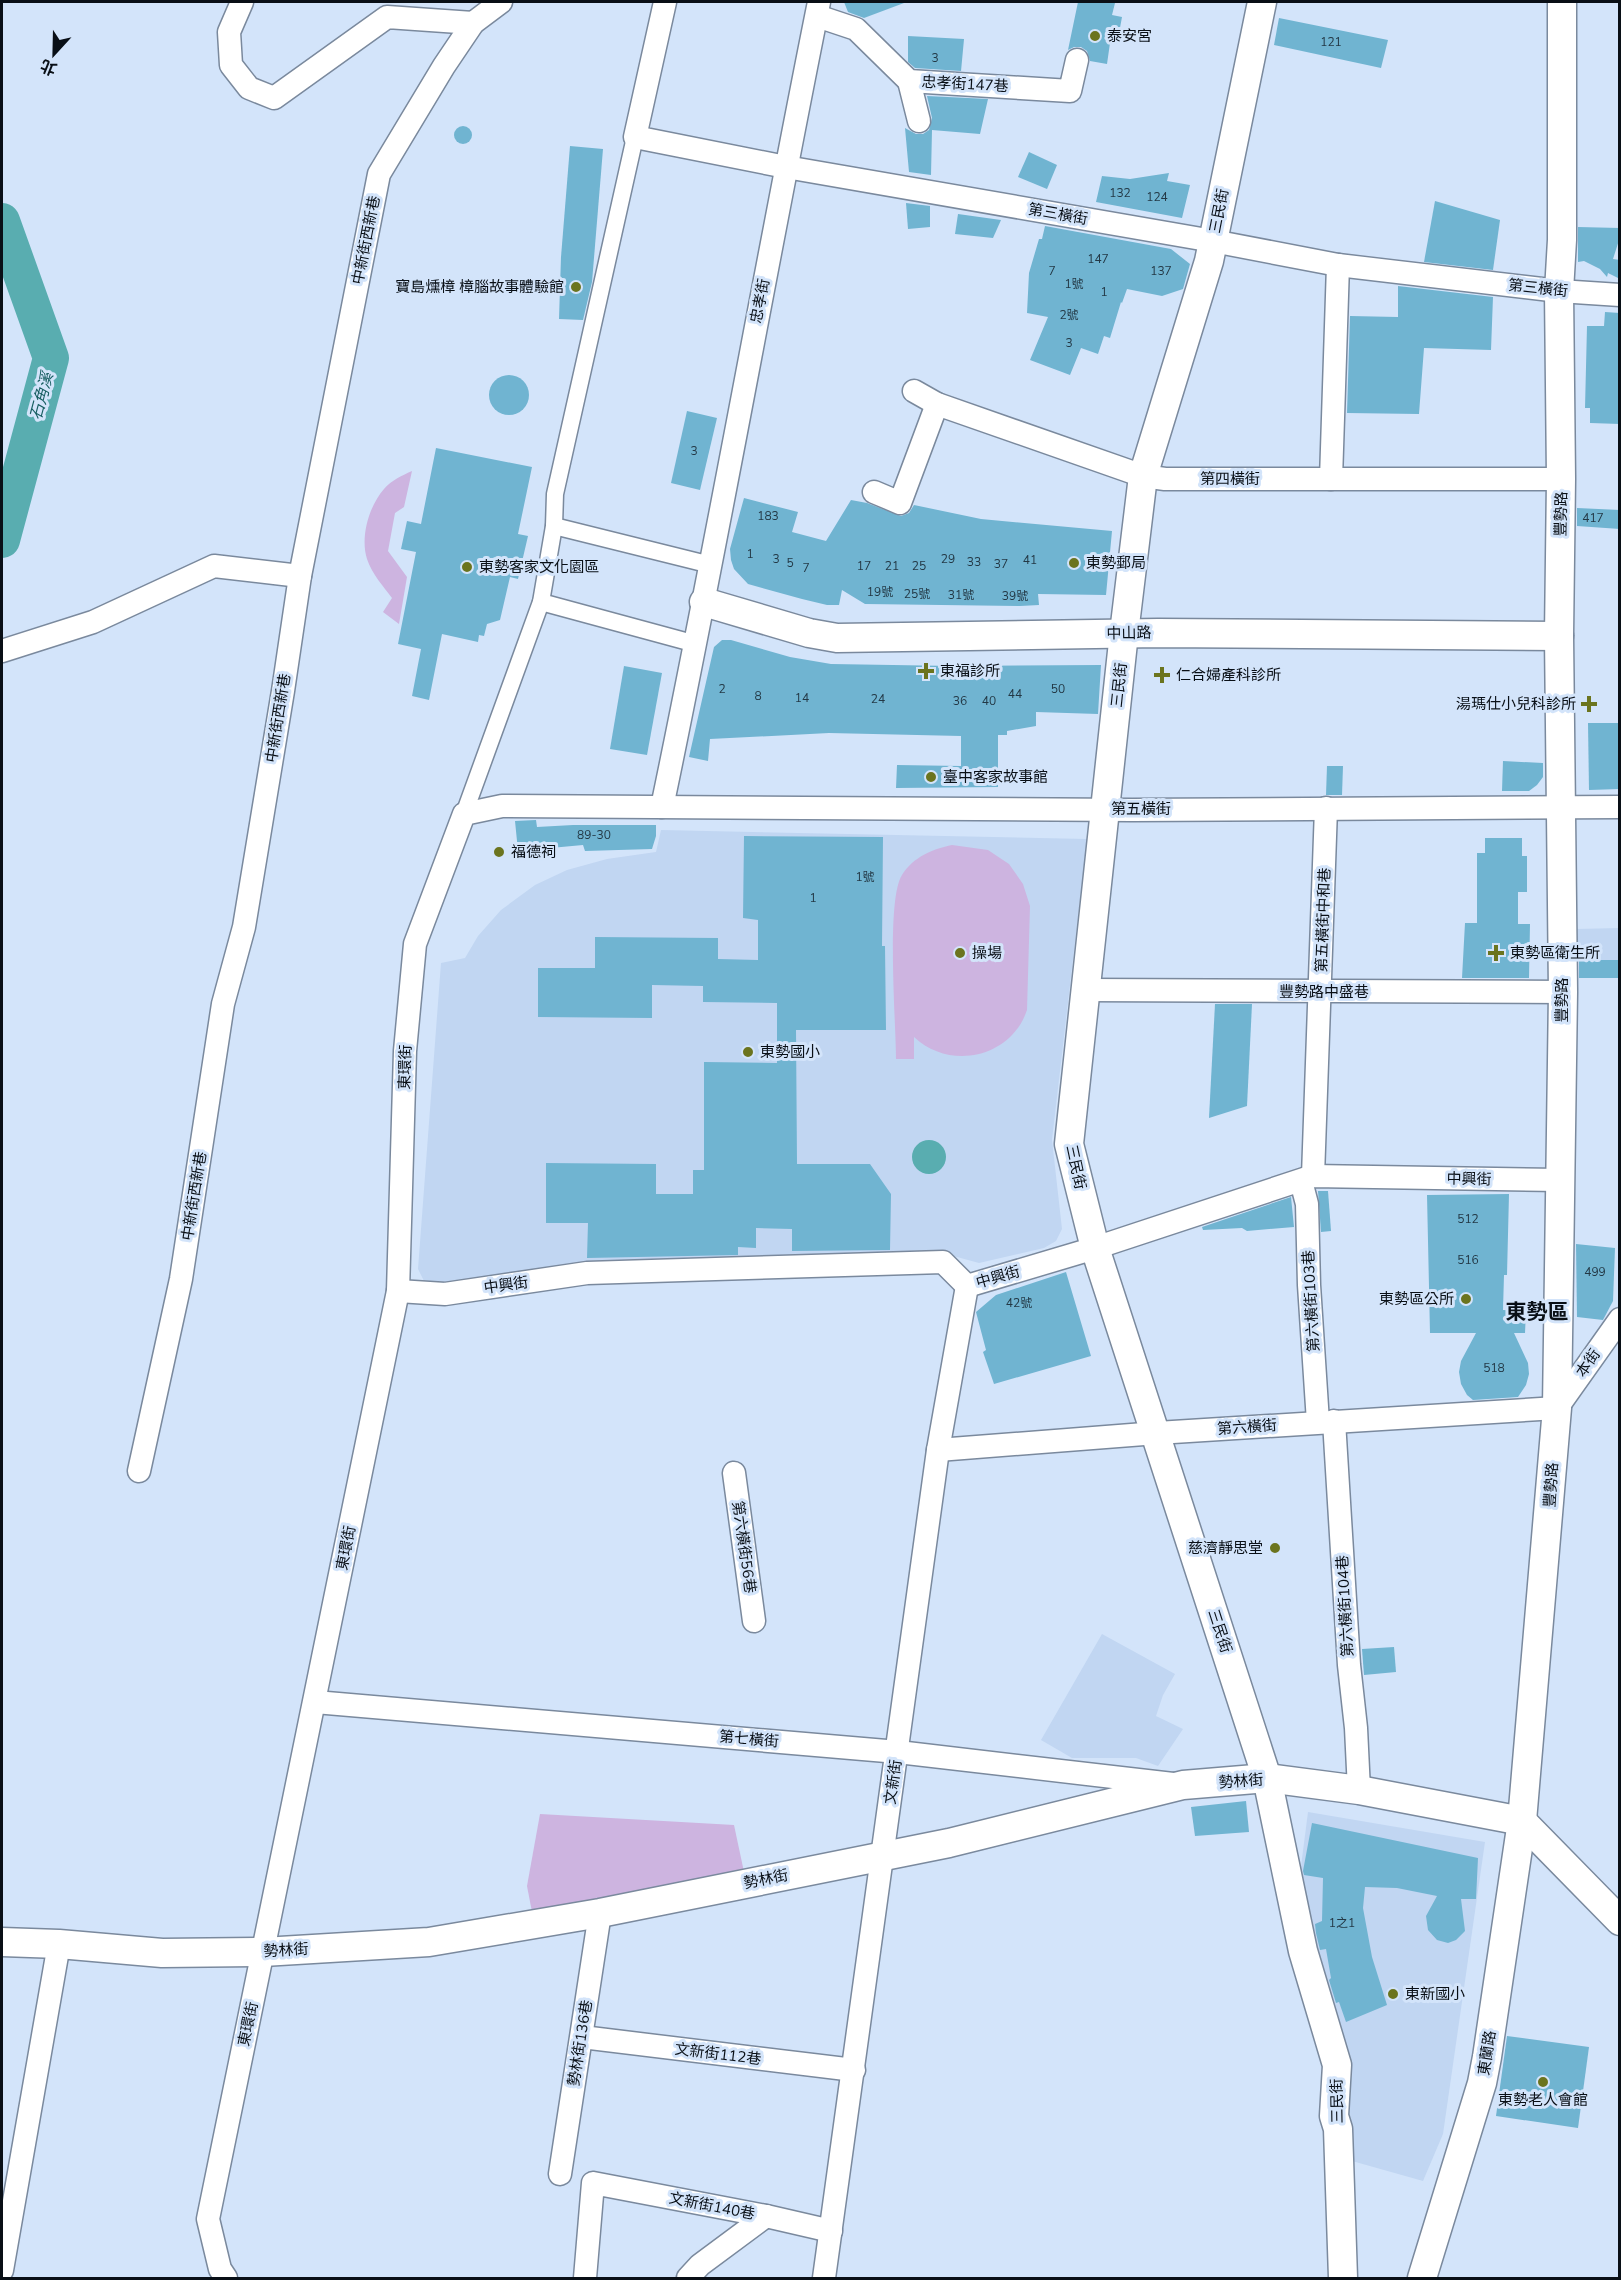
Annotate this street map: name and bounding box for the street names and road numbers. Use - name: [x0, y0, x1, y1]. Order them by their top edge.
- street label: 忠孝街147巷: [921, 72, 1009, 96]
- street label: 三民街: [1205, 187, 1233, 235]
- street label: 中新街西新巷: [348, 194, 384, 286]
- street label: 第三橫街: [1027, 199, 1089, 229]
- street label: 第三橫街: [1507, 275, 1569, 301]
- street label: 忠孝街: [746, 277, 774, 325]
- street label: 第四橫街: [1200, 469, 1260, 489]
- street label: 豐勢路: [1551, 491, 1571, 537]
- street label: 中山路: [1106, 623, 1152, 643]
- street label: 三民街: [1107, 662, 1131, 708]
- street label: 中新街西新巷: [261, 672, 295, 764]
- street label: 第五橫街: [1111, 799, 1171, 819]
- street label: 第五橫街中和巷: [1311, 867, 1335, 973]
- street label: 豐勢路: [1552, 977, 1572, 1023]
- street label: 豐勢路中盛巷: [1279, 982, 1369, 1002]
- street label: 東環街: [394, 1044, 416, 1090]
- street label: 三民街: [1062, 1143, 1090, 1191]
- street label: 中新街西新巷: [177, 1150, 211, 1242]
- street label: 中興街: [1446, 1169, 1492, 1189]
- street label: 第六橫街103巷: [1298, 1250, 1324, 1352]
- street label: 中興街: [974, 1261, 1022, 1293]
- street label: 中興街: [482, 1272, 530, 1298]
- street label: 本街: [1571, 1345, 1605, 1381]
- street label: 第六橫街: [1216, 1415, 1278, 1439]
- street label: 豐勢路: [1539, 1462, 1563, 1508]
- street label: 第六橫街56巷: [728, 1500, 760, 1594]
- street label: 東環街: [332, 1524, 360, 1572]
- street label: 第六橫街104巷: [1332, 1555, 1358, 1657]
- street label: 三民街: [1204, 1607, 1236, 1655]
- street label: 第七橫街: [718, 1726, 780, 1752]
- street label: 文新街: [880, 1758, 906, 1806]
- street label: 勢林街: [1218, 1769, 1264, 1793]
- street label: 勢林街: [742, 1865, 790, 1893]
- street label: 勢林街: [263, 1939, 309, 1961]
- street label: 勢林街136巷: [563, 1998, 597, 2088]
- street label: 東環街: [234, 2000, 262, 2048]
- street label: 東蘭路: [1474, 2029, 1500, 2077]
- street label: 文新街112巷: [674, 2039, 762, 2069]
- street label: 三民街: [1327, 2078, 1347, 2124]
- street label: 文新街140巷: [667, 2188, 757, 2224]

